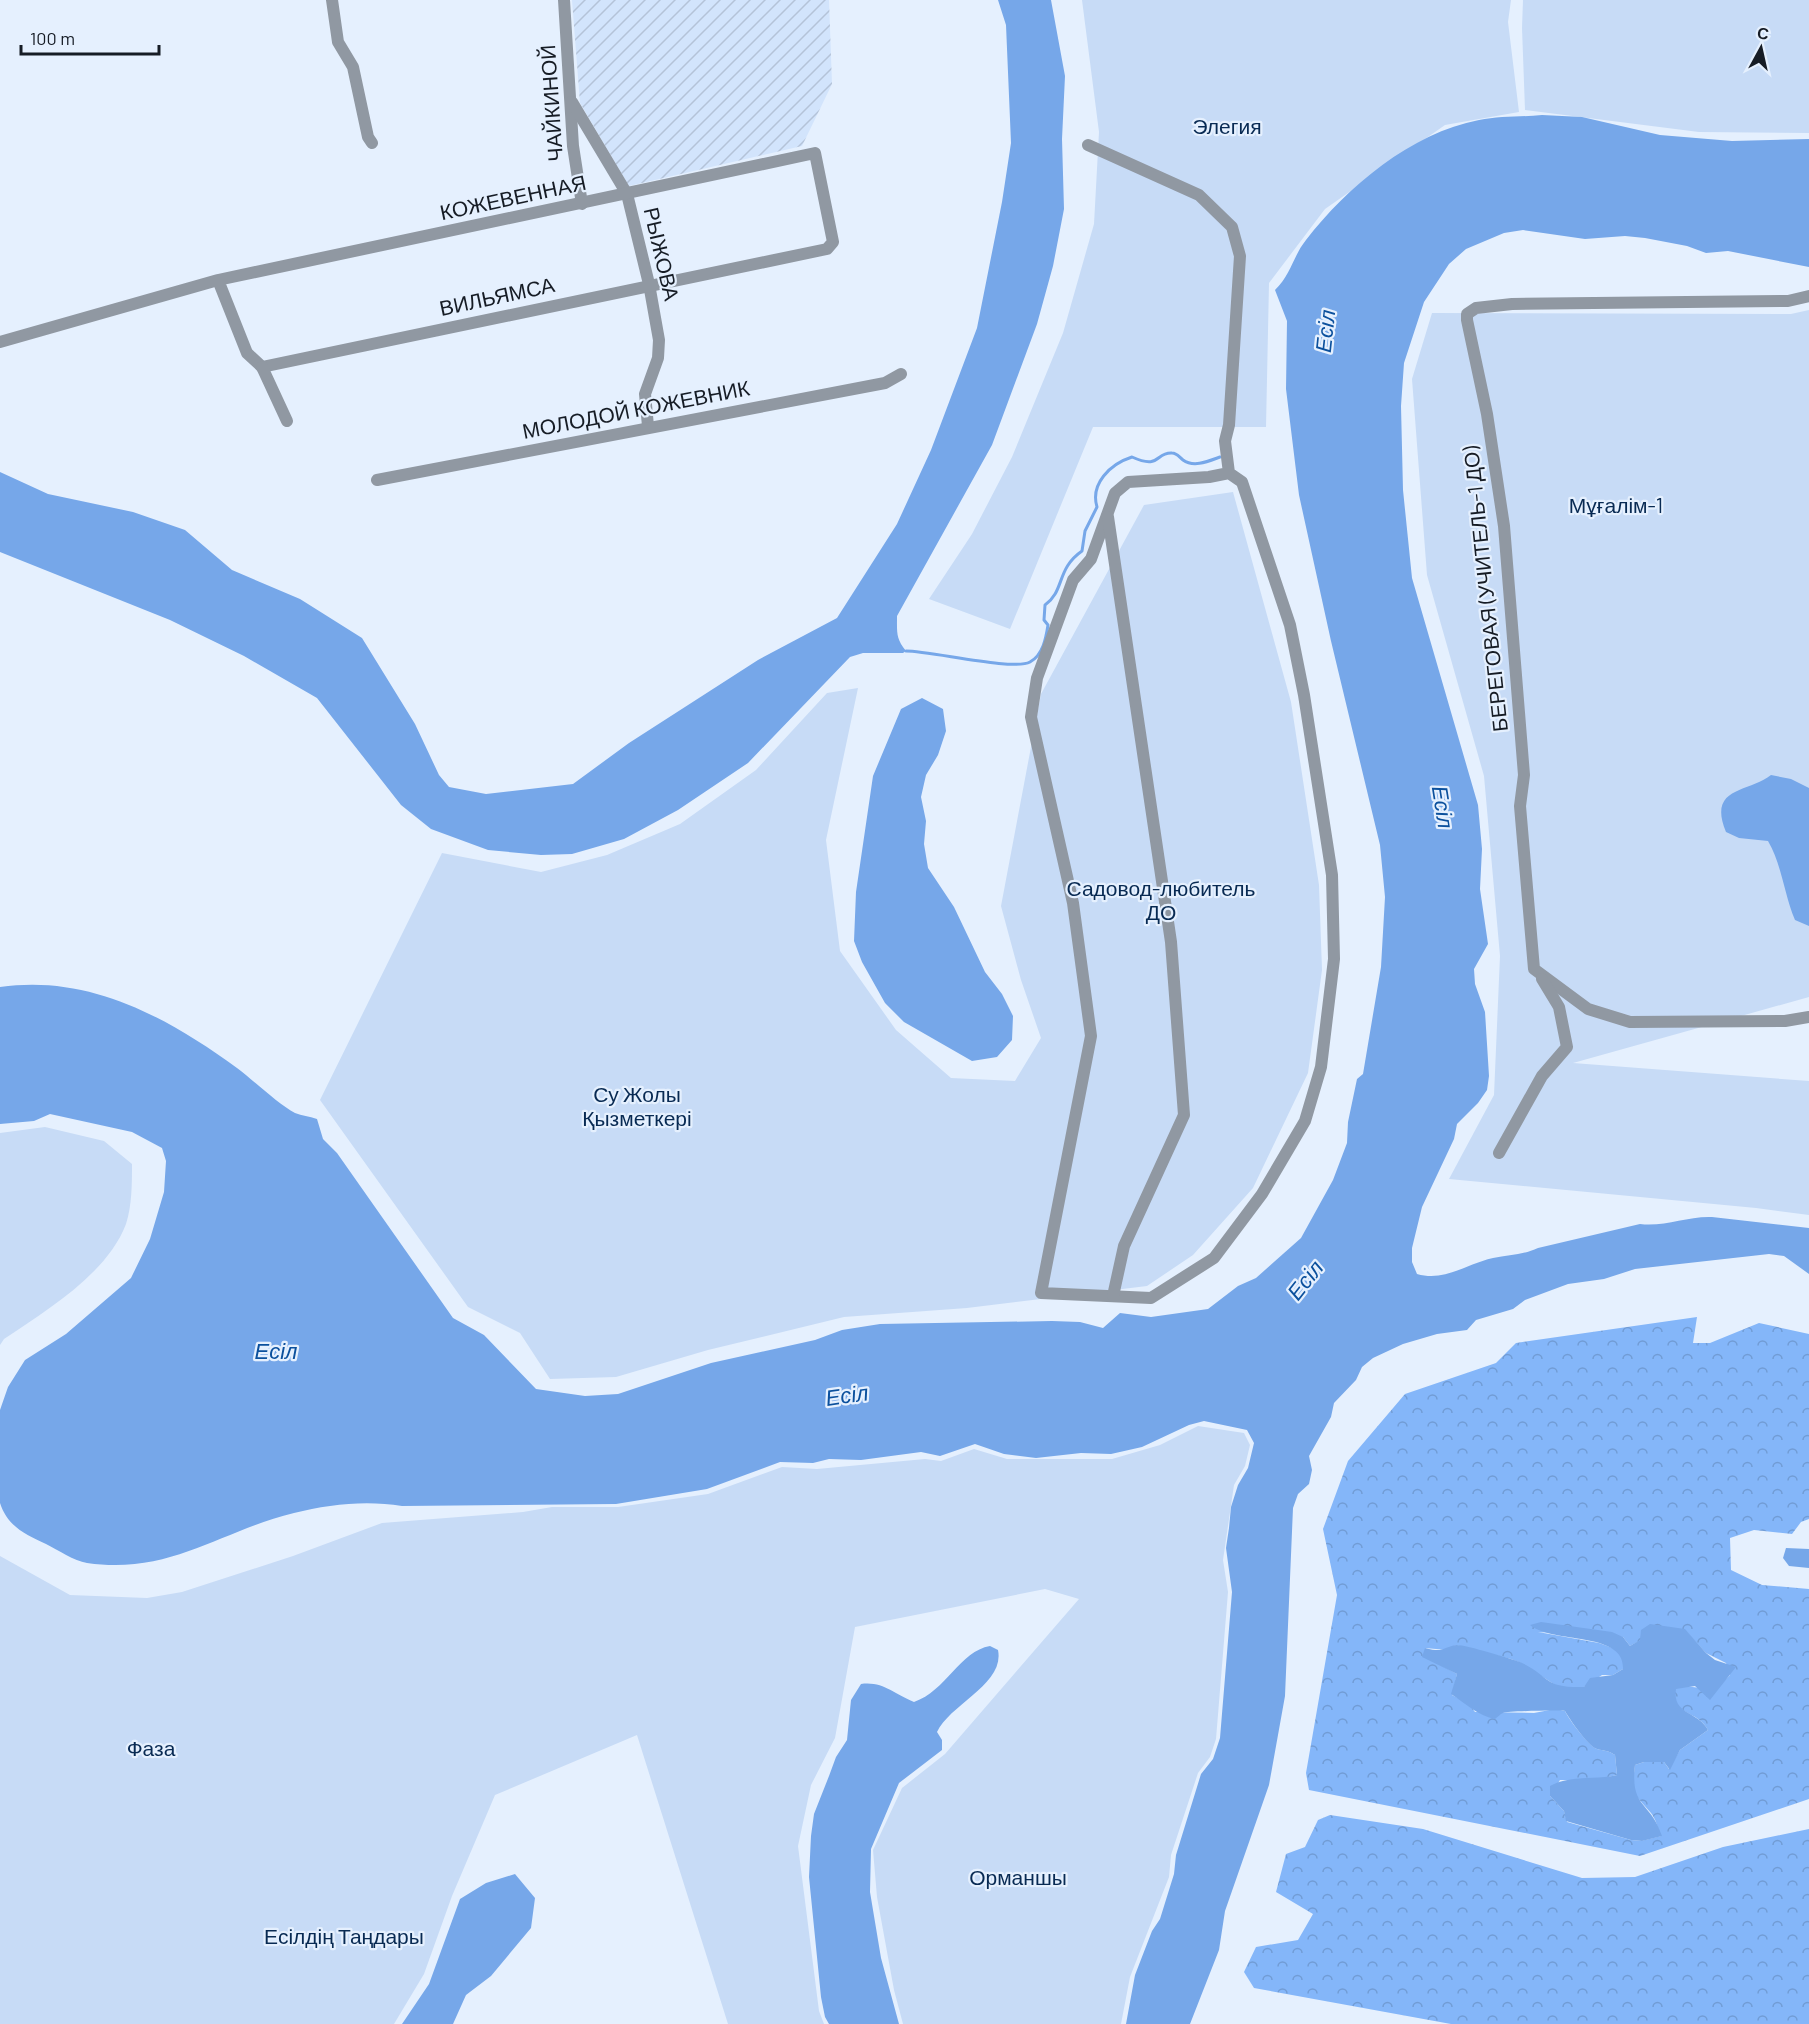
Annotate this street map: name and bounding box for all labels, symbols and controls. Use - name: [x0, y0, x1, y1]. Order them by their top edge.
- scale bar: [21, 18, 159, 56]
- north arrow: [1731, 18, 1791, 78]
- text: С: [1756, 22, 1771, 43]
- text: 100 m: [30, 27, 75, 49]
- street label: ЧАЙКИНОЙ: [534, 44, 567, 162]
- park label: Элегия: [1192, 113, 1262, 138]
- street label: КОЖЕВЕННАЯ: [437, 169, 588, 224]
- street label: РЫЖОВА: [640, 204, 685, 303]
- street label: ВИЛЬЯМСА: [437, 271, 557, 320]
- water label: Есіл: [1309, 308, 1339, 354]
- street label: МОЛОДОЙ КОЖЕВНИК: [520, 374, 752, 443]
- street label: БЕРЕГОВАЯ (УЧИТЕЛЬ-1 ДО): [1457, 445, 1512, 733]
- park label: Мұғалім-1: [1569, 492, 1663, 517]
- water label: Есіл: [1428, 784, 1460, 830]
- park label: Садовод-любитель ДО: [1067, 875, 1256, 924]
- park label: Су Жолы Қызметкері: [582, 1081, 692, 1130]
- water label: Есіл: [1281, 1254, 1328, 1304]
- water label: Есіл: [255, 1337, 297, 1363]
- water label: Есіл: [824, 1378, 870, 1410]
- park label: Фаза: [127, 1735, 176, 1760]
- park label: Орманшы: [969, 1864, 1067, 1889]
- park label: Есілдің Таңдары: [264, 1923, 424, 1948]

